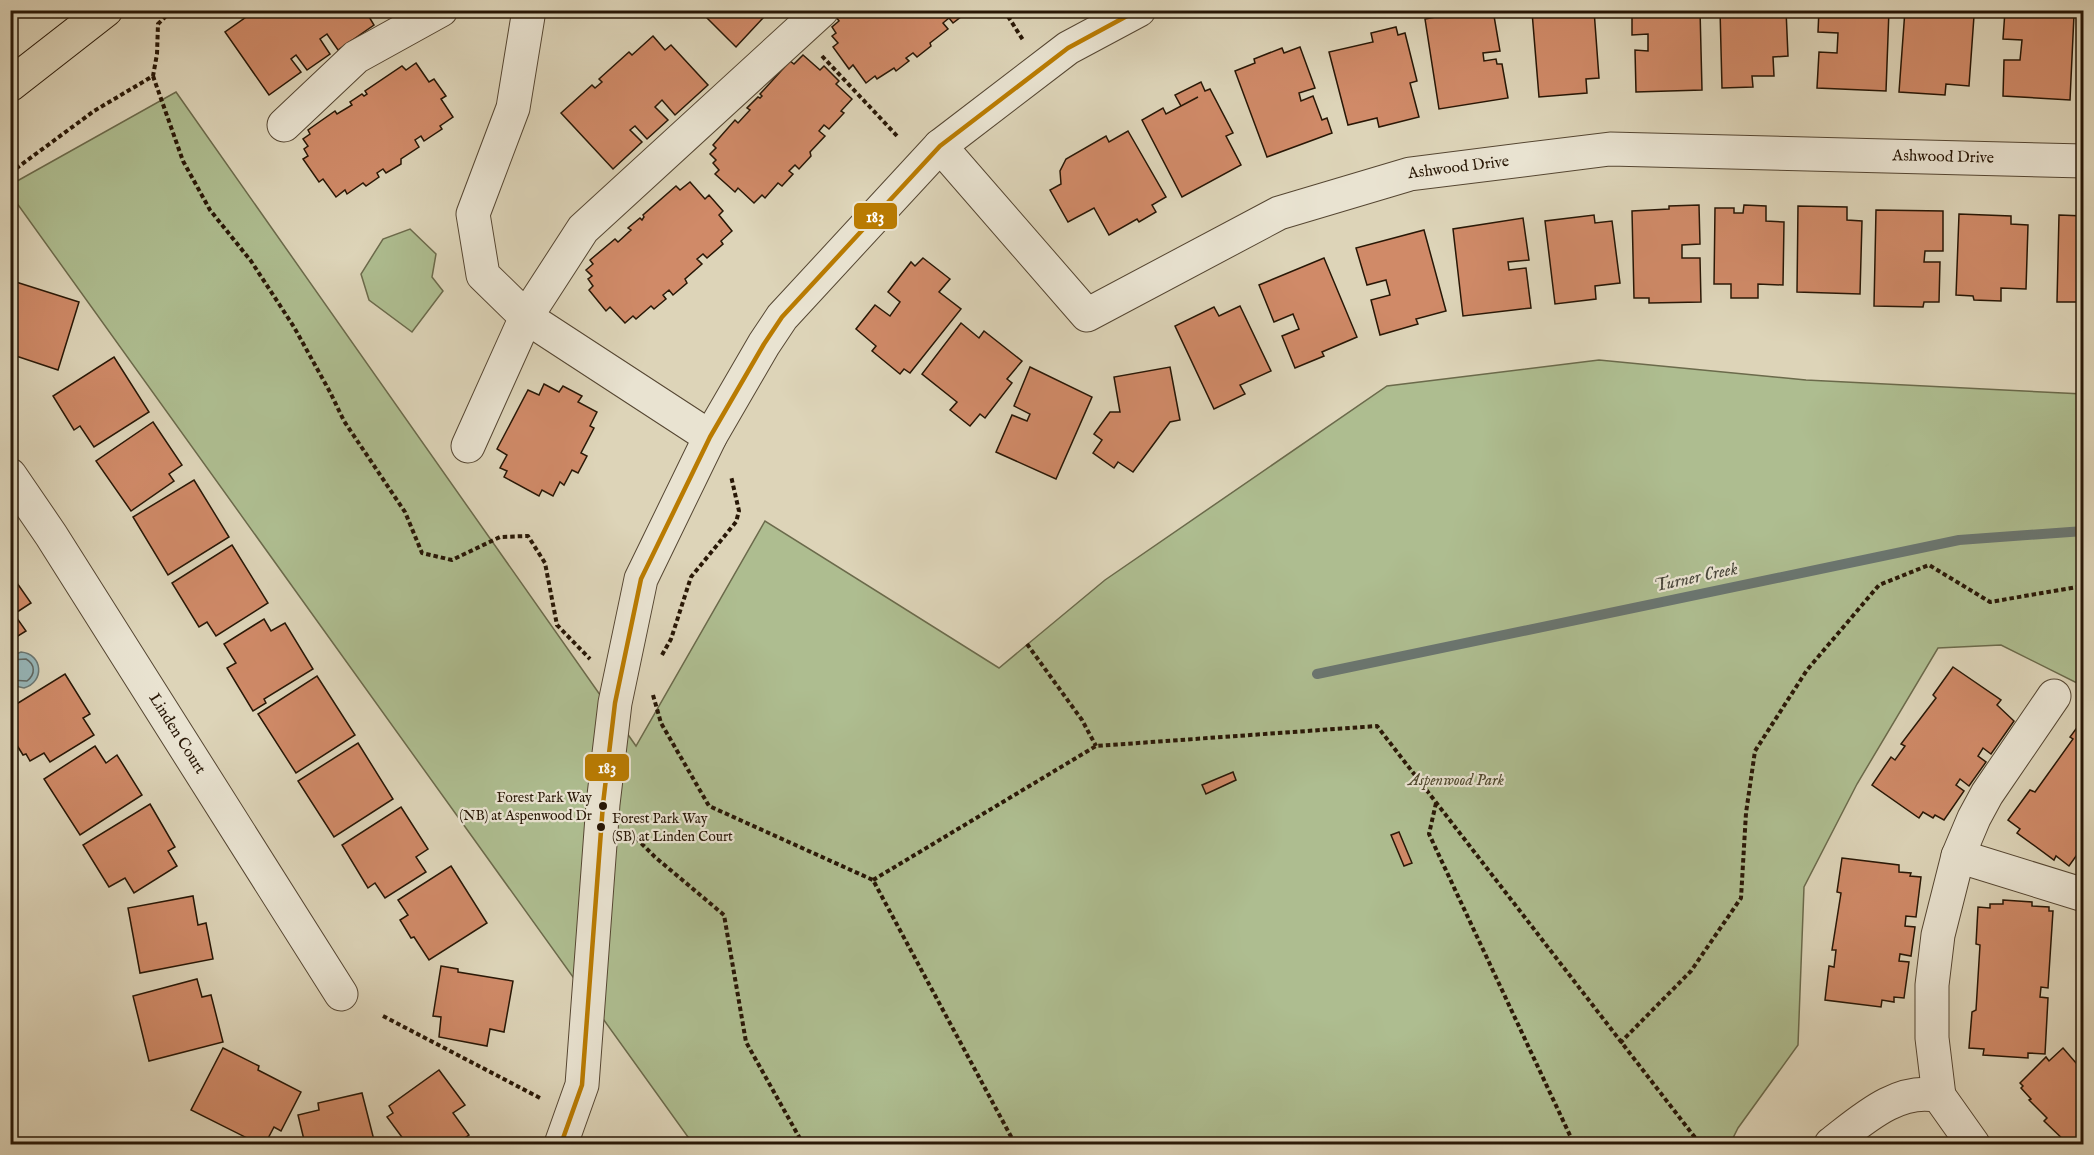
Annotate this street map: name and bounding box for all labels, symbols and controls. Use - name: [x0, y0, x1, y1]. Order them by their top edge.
- street label: Ashwood Drive: [1891, 146, 1994, 169]
- street label: Ashwood Drive: [1406, 152, 1510, 184]
- line badge: 183: [853, 202, 898, 230]
- text: 183: [866, 208, 884, 228]
- water label: Turner Creek: [1652, 558, 1740, 598]
- street label: Linden Court: [144, 690, 210, 779]
- line badge: 183: [584, 753, 630, 782]
- text: 183: [598, 759, 616, 779]
- park label: Aspenwood Park: [1406, 771, 1504, 791]
- place label: Forest Park Way (NB) at Aspenwood Dr: [459, 789, 592, 825]
- marker: Forest Park Way (NB) at Aspenwood Dr: [597, 800, 609, 812]
- place label: Forest Park Way (SB) at Linden Court: [612, 810, 733, 846]
- marker: Forest Park Way (SB) at Linden Court: [595, 821, 607, 833]

